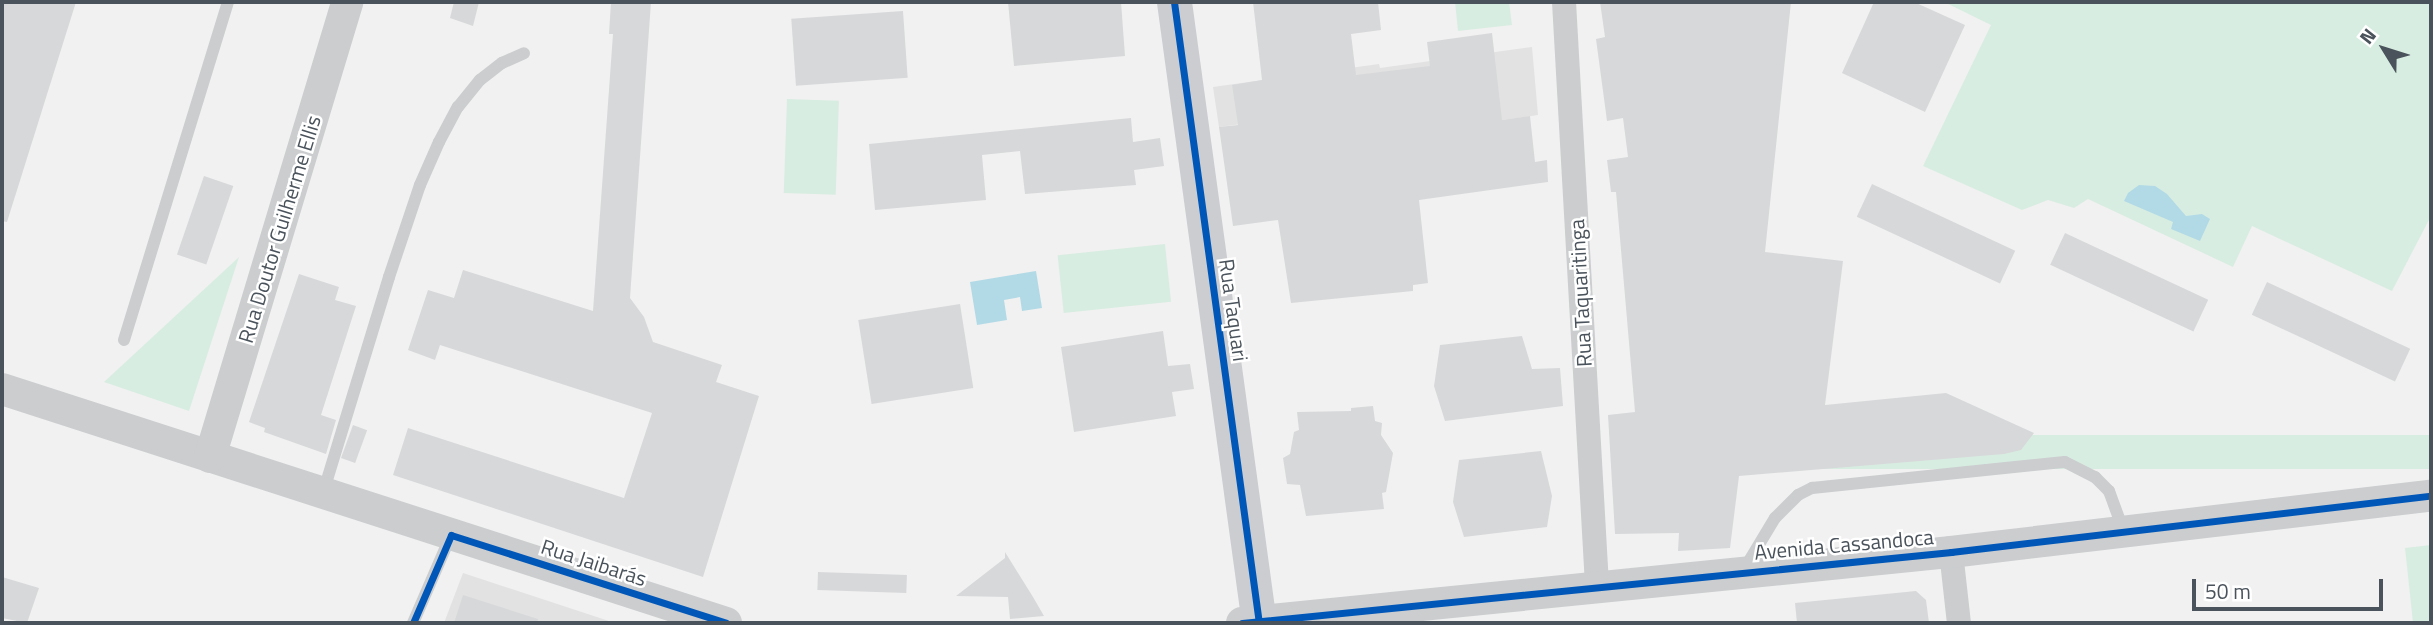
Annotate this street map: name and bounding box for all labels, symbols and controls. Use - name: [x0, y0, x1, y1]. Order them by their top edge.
- north arrow: [2349, 14, 2419, 84]
- text: N: [2352, 22, 2383, 50]
- street label: Rua Doutor Guilherme Ellis: [232, 112, 326, 346]
- street label: Rua Taquaritinga: [1564, 218, 1596, 368]
- street label: Rua Taquari: [1214, 257, 1254, 363]
- street label: Avenida Cassandoca: [1753, 524, 1935, 564]
- street label: Rua Jaibarás: [538, 533, 650, 591]
- scale bar: [2195, 566, 2386, 610]
- text: 50 m: [2205, 575, 2251, 607]

